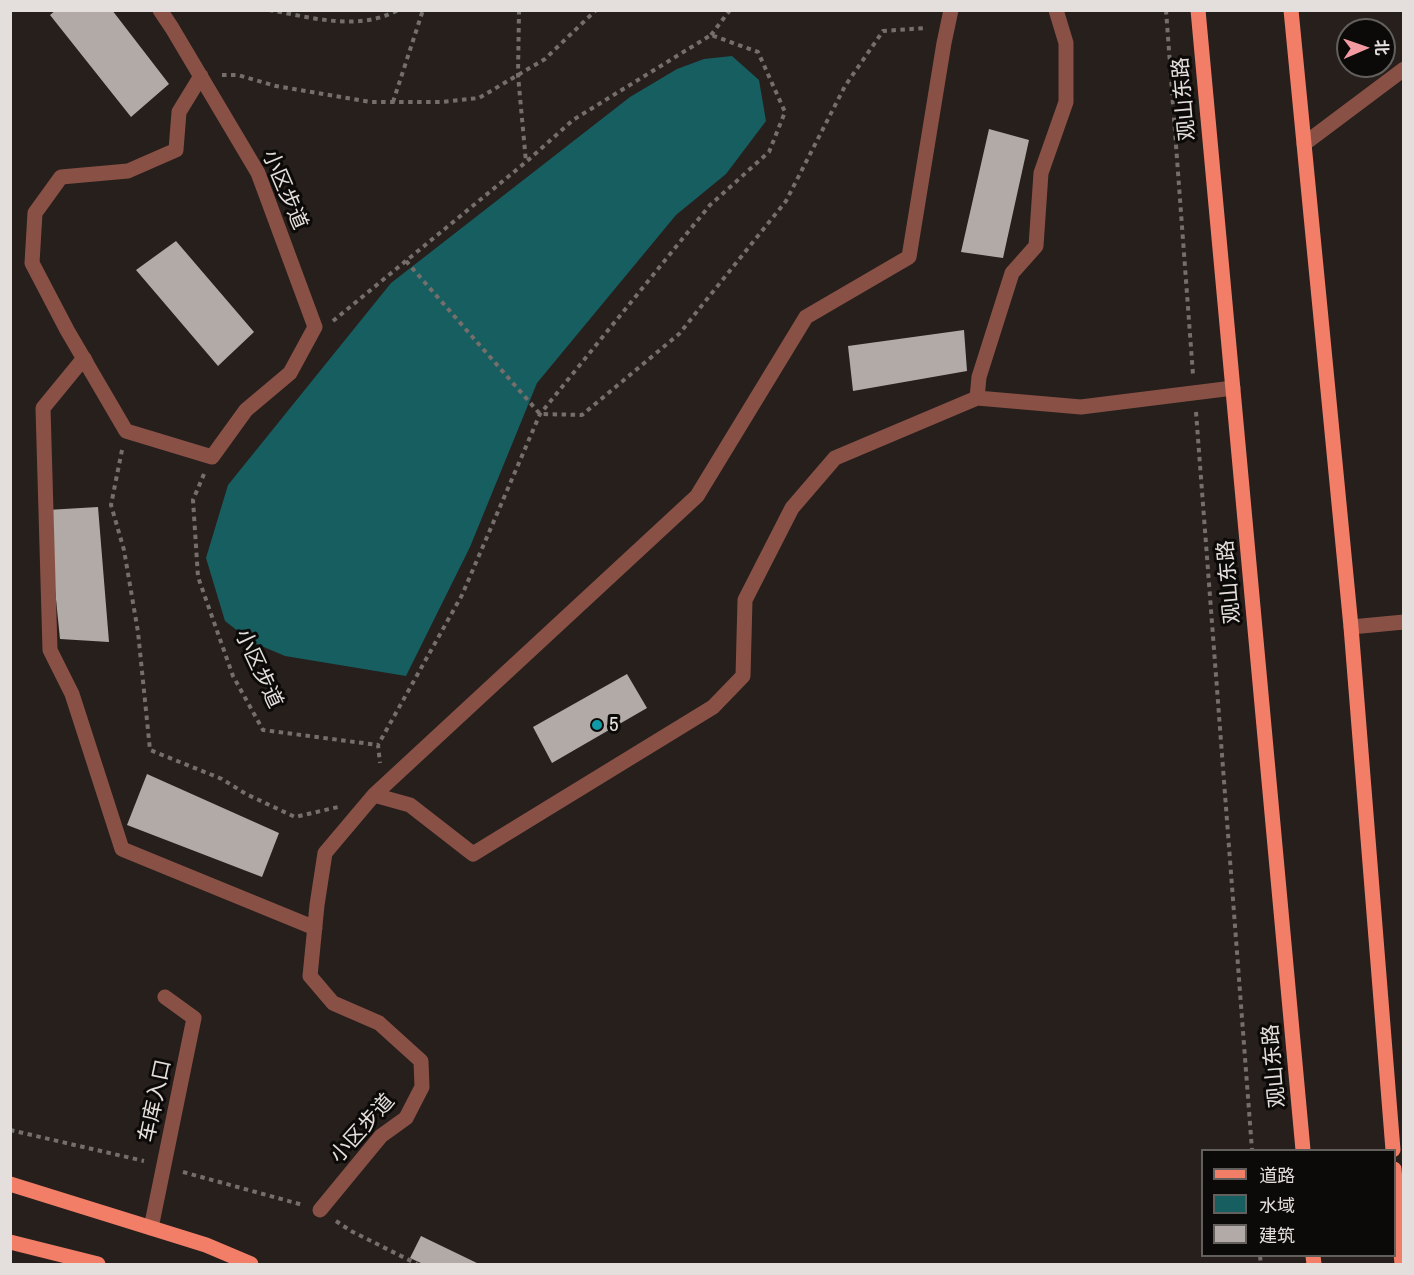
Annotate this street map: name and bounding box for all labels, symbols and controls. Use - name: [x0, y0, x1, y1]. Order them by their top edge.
- north arrow: [1336, 18, 1396, 78]
- text: 北: [1371, 39, 1393, 56]
- street label: 观山东路: [1169, 56, 1201, 142]
- street label: 小区步道: [256, 146, 312, 234]
- street label: 观山东路: [1214, 539, 1246, 625]
- street label: 小区步道: [229, 626, 287, 712]
- place label: 5: [609, 712, 619, 738]
- marker: 5: [590, 718, 604, 732]
- street label: 观山东路: [1259, 1023, 1291, 1109]
- street label: 车库入口: [135, 1057, 177, 1145]
- street label: 小区步道: [326, 1089, 400, 1169]
- legend: [1201, 1149, 1396, 1257]
- text: 道路: [1259, 1163, 1295, 1188]
- text: 水域: [1259, 1193, 1295, 1218]
- text: 建筑: [1259, 1223, 1295, 1248]

